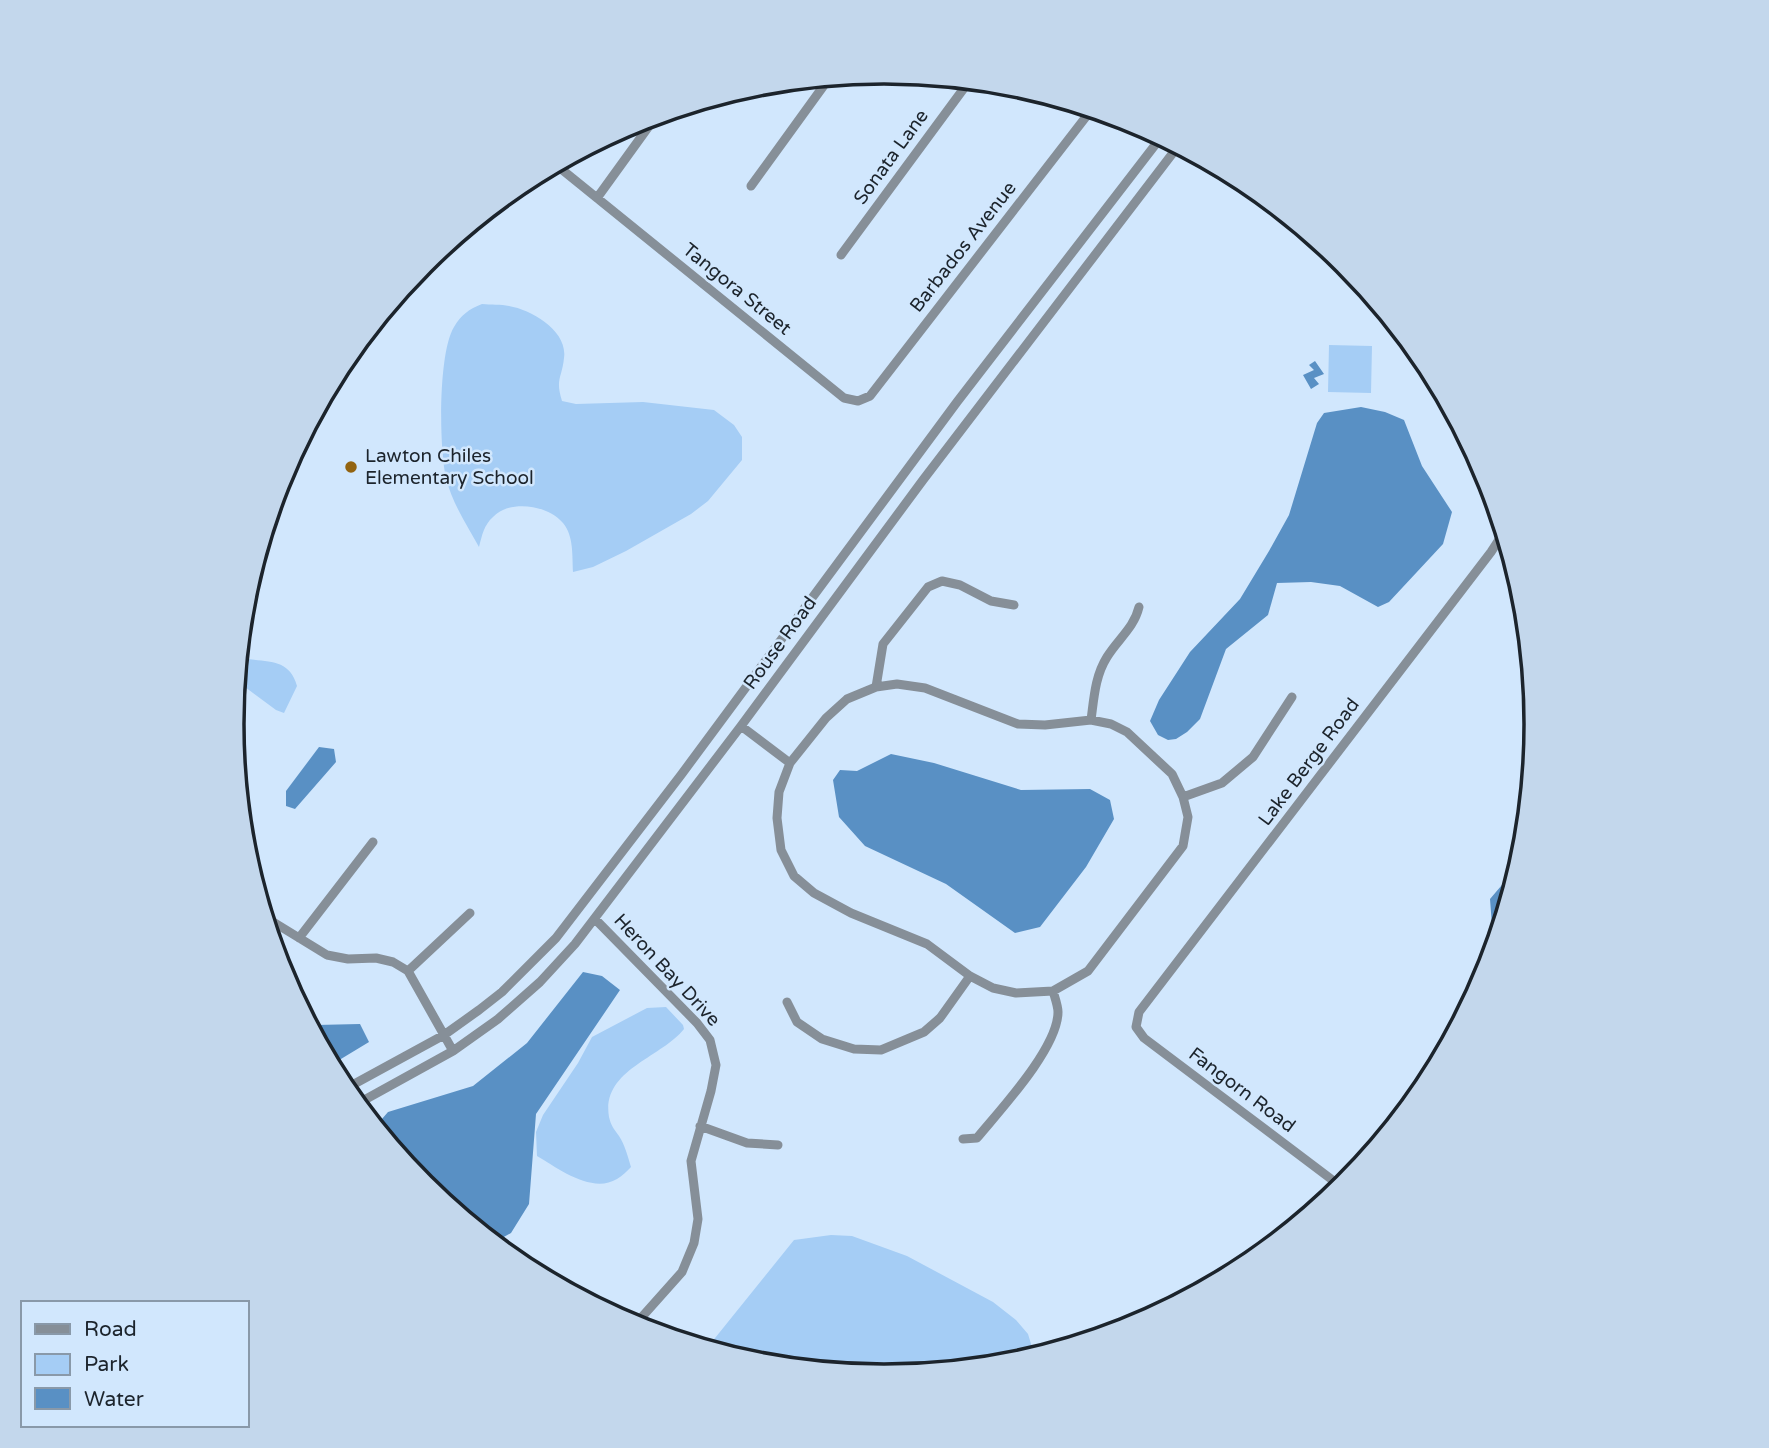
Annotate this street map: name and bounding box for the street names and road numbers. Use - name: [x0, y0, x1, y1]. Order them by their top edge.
- street label: Sonata Lane: [849, 105, 933, 209]
- street label: Barbados Avenue: [905, 177, 1021, 317]
- street label: Tangora Street: [678, 239, 796, 339]
- street label: Rouse Road: [739, 592, 821, 694]
- street label: Lake Berge Road: [1254, 694, 1364, 830]
- street label: Heron Bay Drive: [609, 909, 725, 1031]
- street label: Fangorn Road: [1184, 1043, 1300, 1137]

